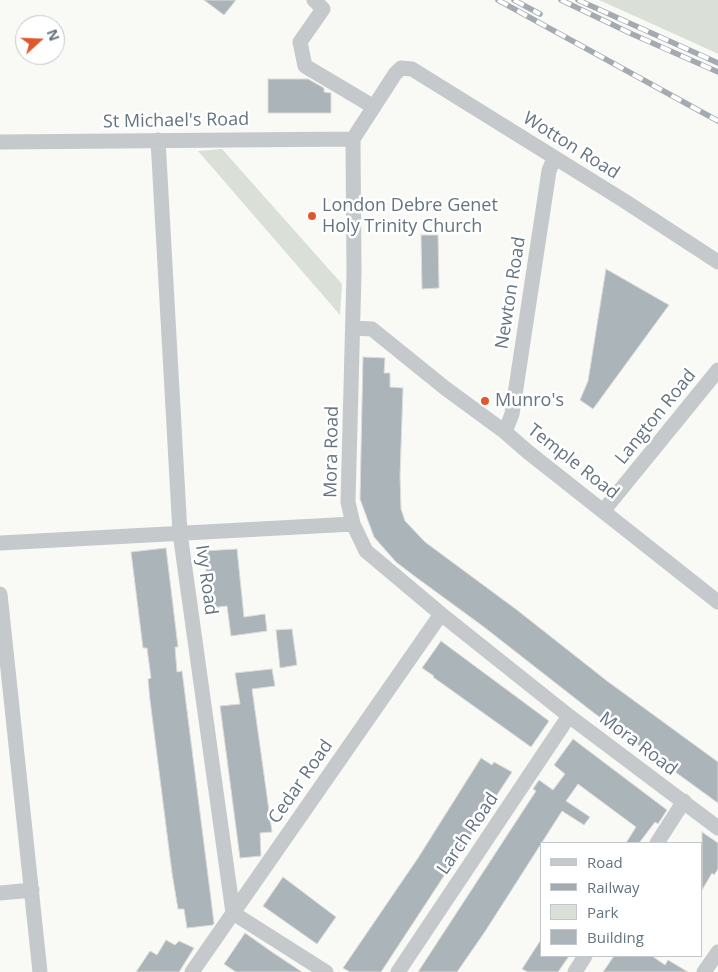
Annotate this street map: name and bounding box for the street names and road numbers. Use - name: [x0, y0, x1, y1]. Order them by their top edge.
- street label: Wotton Road: [519, 108, 623, 184]
- street label: St Michael's Road: [103, 109, 249, 133]
- street label: Newton Road: [491, 235, 531, 351]
- street label: Langton Road: [611, 365, 701, 469]
- street label: Mora Road: [320, 406, 344, 498]
- street label: Temple Road: [523, 420, 623, 504]
- street label: Ivy Road: [190, 544, 222, 616]
- street label: Mora Road: [595, 708, 681, 780]
- street label: Cedar Road: [264, 736, 338, 828]
- street label: Larch Road: [433, 789, 503, 879]

